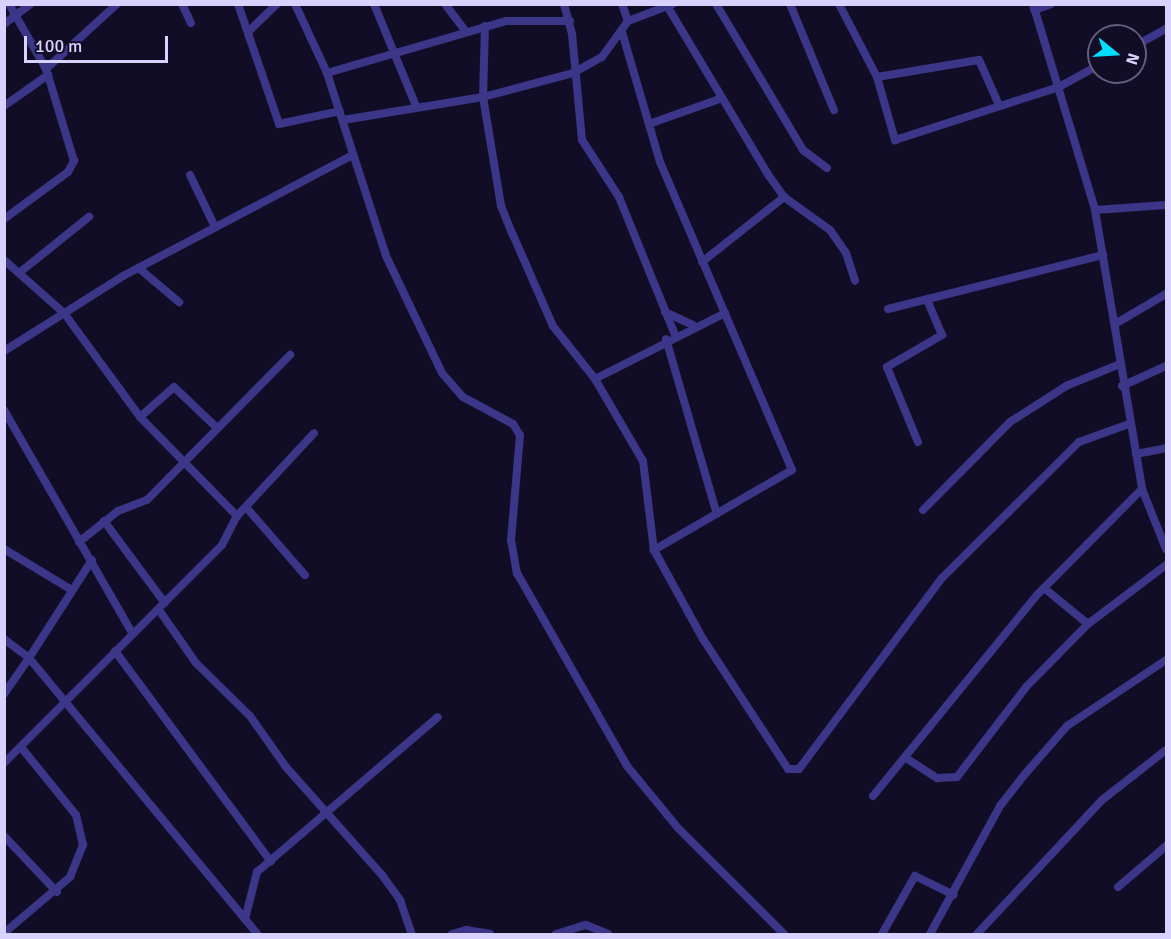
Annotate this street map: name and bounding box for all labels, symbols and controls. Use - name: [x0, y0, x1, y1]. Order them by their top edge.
- scale bar: [27, 24, 171, 62]
- north arrow: [1087, 24, 1147, 84]
- text: 100 m: [35, 35, 82, 57]
- text: N: [1121, 51, 1143, 67]

